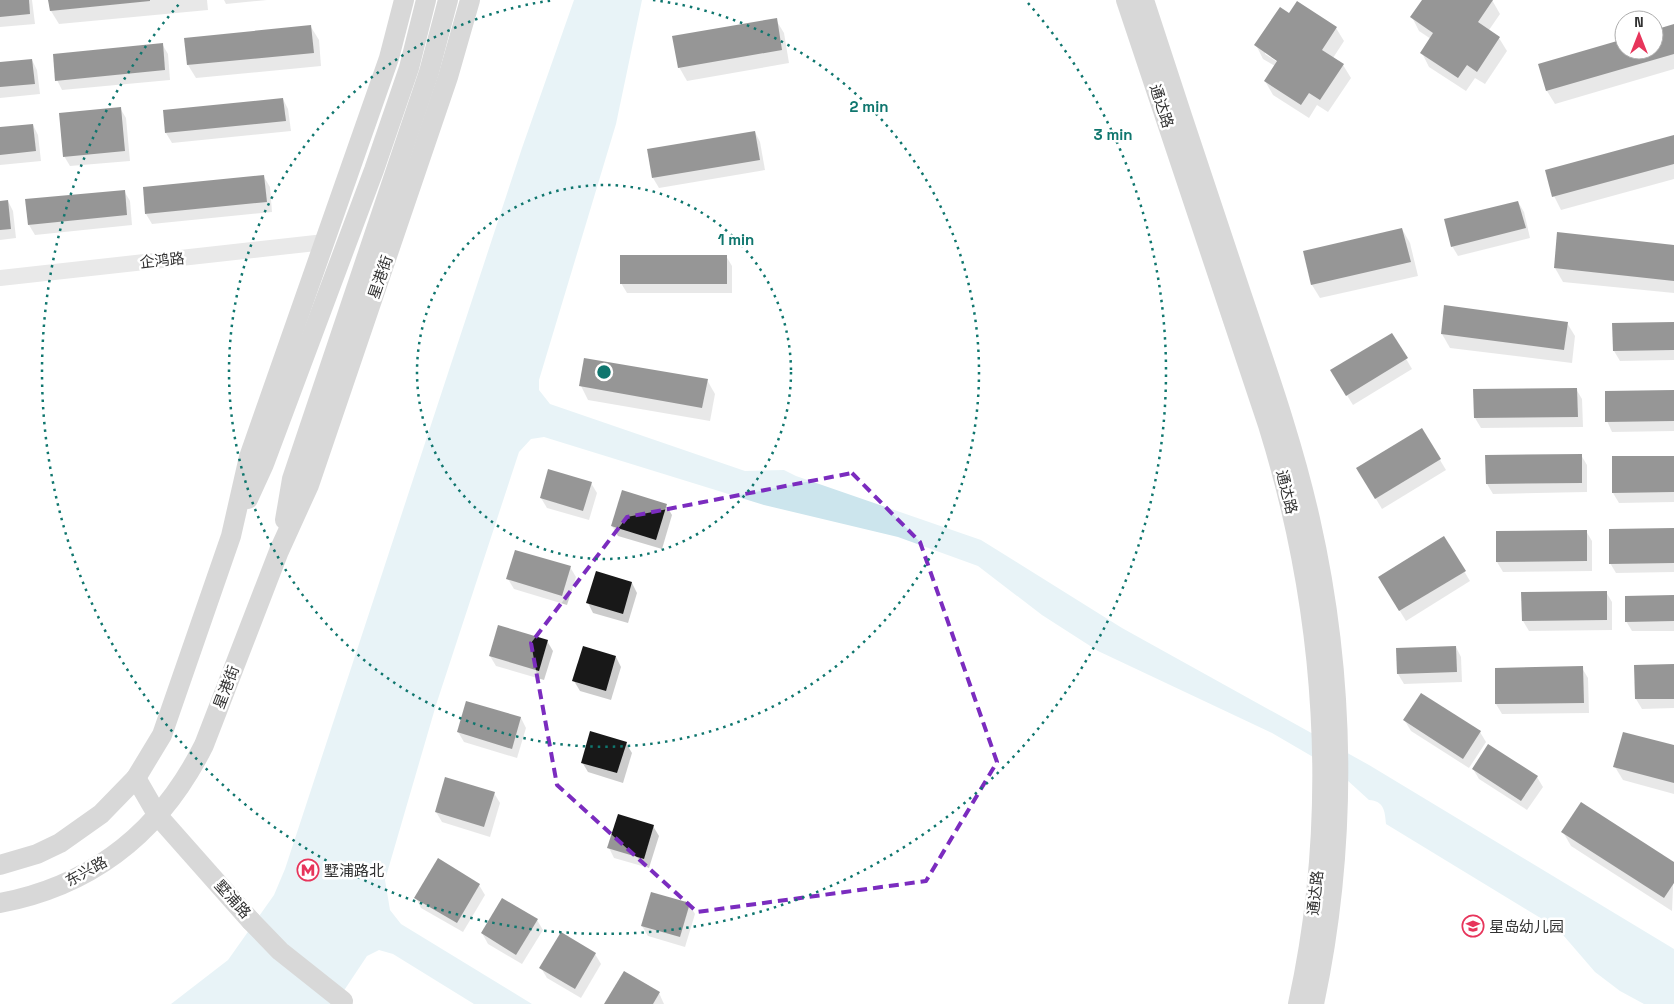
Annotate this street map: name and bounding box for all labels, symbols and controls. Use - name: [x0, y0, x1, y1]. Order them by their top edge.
- north arrow: [1614, 10, 1664, 60]
- text: N: [1634, 13, 1644, 31]
- street label: 通达路: [1146, 82, 1178, 130]
- text: 2 min: [850, 97, 888, 116]
- text: 3 min: [1094, 125, 1132, 144]
- text: 1 min: [718, 230, 754, 249]
- street label: 企鸿路: [139, 248, 185, 272]
- street label: 星港街: [364, 253, 396, 301]
- centre of rings: [595, 363, 613, 381]
- street label: 通达路: [1272, 468, 1302, 516]
- street label: 星港街: [209, 663, 243, 711]
- street label: 东兴路: [62, 852, 110, 890]
- metro station icon: 墅浦路北: [296, 858, 320, 882]
- place label: 墅浦路北: [324, 861, 384, 880]
- street label: 通达路: [1303, 870, 1327, 916]
- street label: 墅浦路: [211, 876, 255, 922]
- school or university icon: 星岛幼儿园: [1461, 914, 1485, 938]
- place label: 星岛幼儿园: [1489, 917, 1564, 936]

